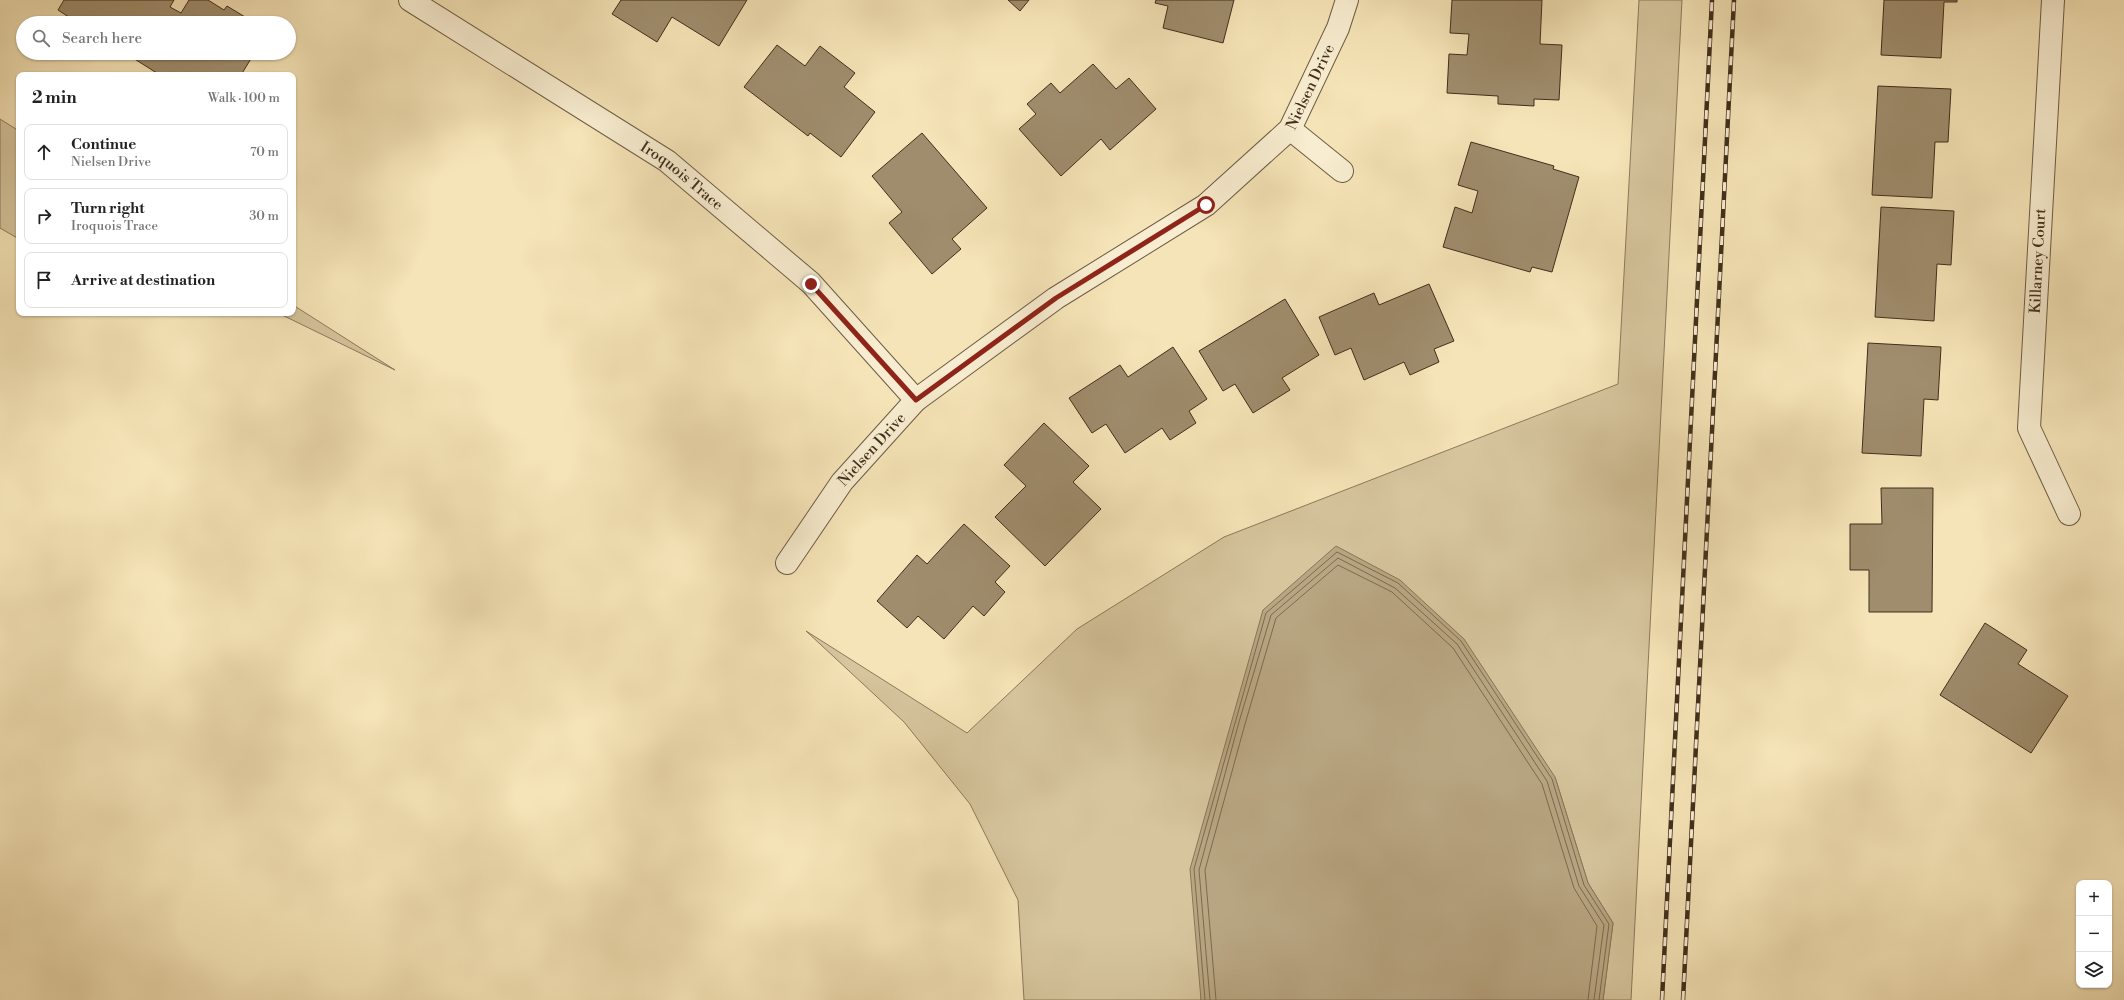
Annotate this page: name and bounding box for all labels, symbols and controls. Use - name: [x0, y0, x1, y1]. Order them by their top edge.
- search box: [16, 16, 296, 60]
- icon: search: [30, 27, 52, 49]
- text: Search here: [62, 29, 142, 48]
- street label: Nielsen Drive: [1282, 41, 1338, 133]
- text: 2 min: [32, 87, 77, 109]
- text: Walk · 100 m: [208, 90, 280, 106]
- text: Continue: [71, 135, 136, 154]
- street label: Iroquois Trace: [637, 137, 727, 214]
- icon: ahead: [33, 141, 55, 163]
- text: 70 m: [250, 144, 279, 160]
- text: Nielsen Drive: [71, 154, 151, 170]
- route start: [1197, 196, 1215, 214]
- text: Turn right: [71, 199, 145, 218]
- icon: right: [33, 205, 55, 227]
- street label: Killarney Court: [2026, 207, 2050, 314]
- text: 30 m: [249, 208, 279, 224]
- text: Iroquois Trace: [71, 218, 158, 234]
- icon: arrive: [33, 269, 55, 291]
- text: Arrive at destination: [71, 271, 215, 290]
- route end: [802, 275, 820, 293]
- street label: Nielsen Drive: [833, 409, 910, 490]
- map controls: [2076, 880, 2112, 988]
- button: +: [2076, 880, 2112, 916]
- button: −: [2076, 916, 2112, 952]
- button: layers: [2076, 952, 2112, 988]

